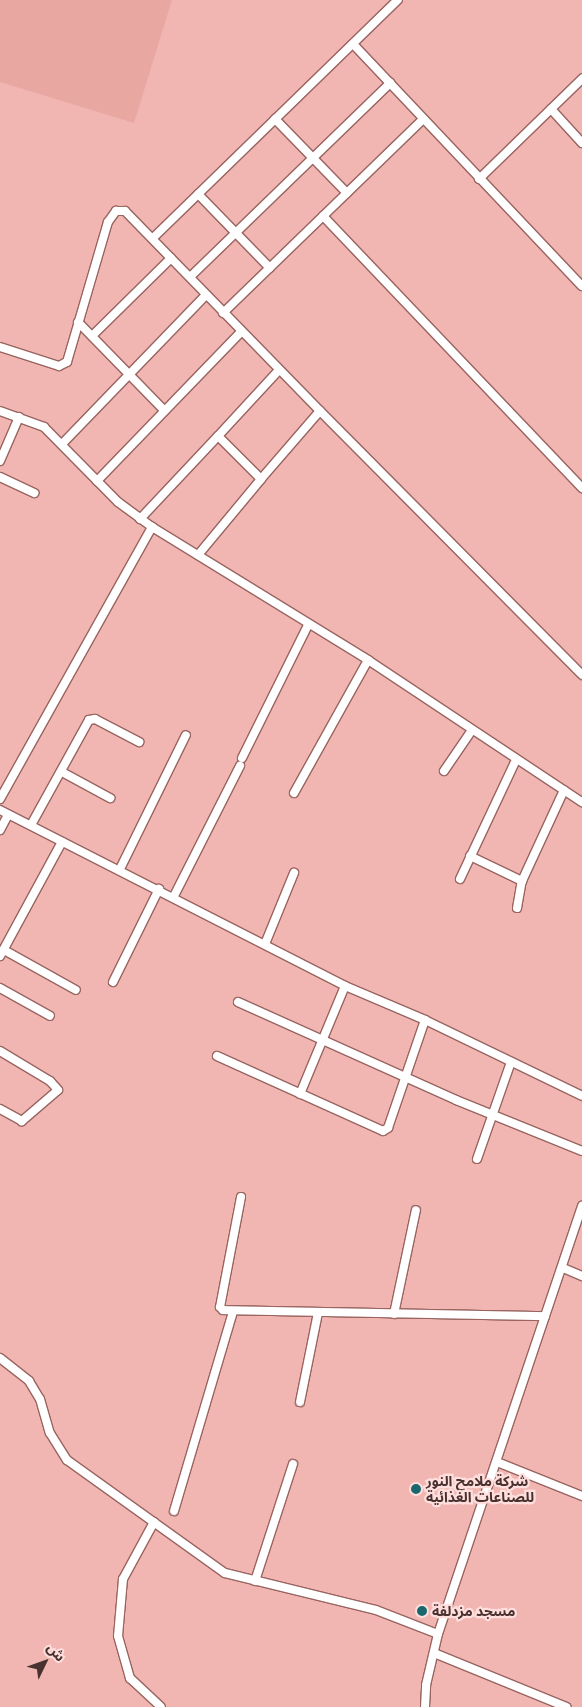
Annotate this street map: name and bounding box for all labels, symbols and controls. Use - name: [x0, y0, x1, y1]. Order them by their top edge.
- place label: شركة ملامح النور للصناعات الغذائية: [426, 1473, 534, 1505]
- marker: شركة ملامح النور للصناعات الغذائية: [410, 1483, 422, 1495]
- place label: مسجد مزدلفة: [432, 1603, 515, 1619]
- marker: مسجد مزدلفة: [416, 1605, 428, 1617]
- north arrow: [20, 1637, 70, 1687]
- text: ش: [44, 1639, 69, 1664]

